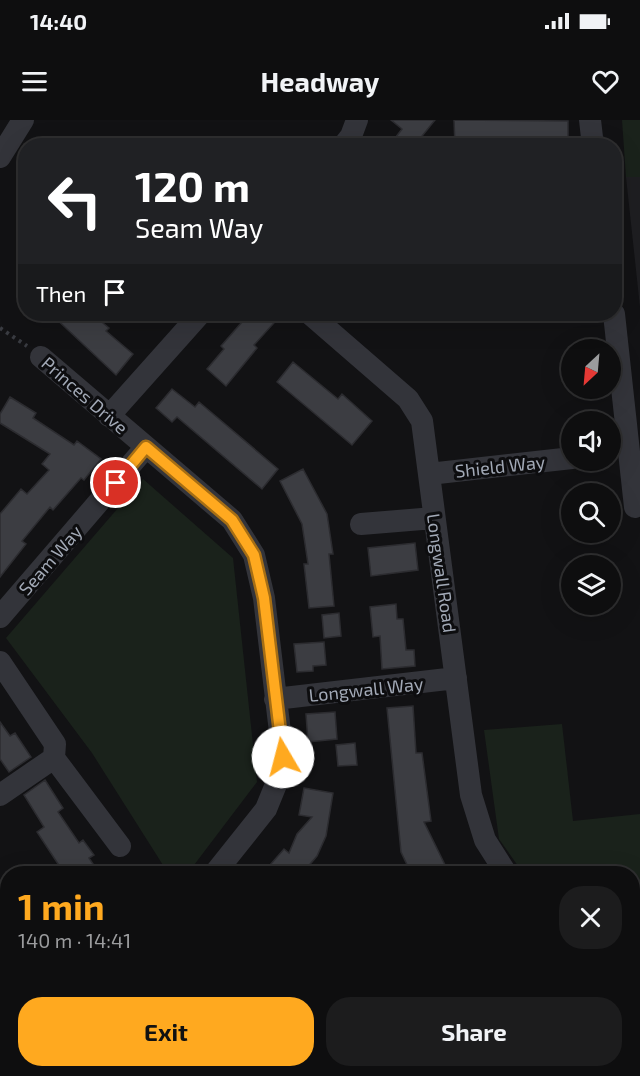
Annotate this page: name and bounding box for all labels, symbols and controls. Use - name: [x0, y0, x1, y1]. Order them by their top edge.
- text: 14:40: [30, 8, 87, 34]
- icon: menu: [18, 65, 51, 98]
- text: Headway: [261, 65, 379, 97]
- icon: heart: [589, 65, 622, 98]
- text: 120 m: [135, 160, 250, 210]
- icon: left: [36, 162, 114, 240]
- text: Seam Way: [135, 211, 263, 243]
- icon: arrive: [98, 276, 131, 309]
- text: Then: [36, 280, 86, 306]
- north arrow: [561, 339, 621, 399]
- map controls: [561, 339, 621, 615]
- street label: Princes Drive: [37, 352, 133, 438]
- button: sound: [561, 411, 621, 471]
- street label: Shield Way: [454, 450, 547, 482]
- pin: [90, 457, 141, 508]
- icon: arrive: [99, 466, 132, 499]
- button: search: [561, 483, 621, 543]
- street label: Longwall Road: [423, 512, 461, 634]
- street label: Seam Way: [14, 520, 87, 599]
- button: layers: [561, 555, 621, 615]
- street label: Longwall Way: [308, 672, 425, 706]
- position arrow: [251, 725, 315, 789]
- text: 1 min: [18, 884, 105, 927]
- button: close: [559, 886, 622, 949]
- text: 140 m · 14:41: [18, 928, 131, 952]
- button: Exit: [18, 997, 314, 1066]
- button: Share: [326, 997, 622, 1066]

